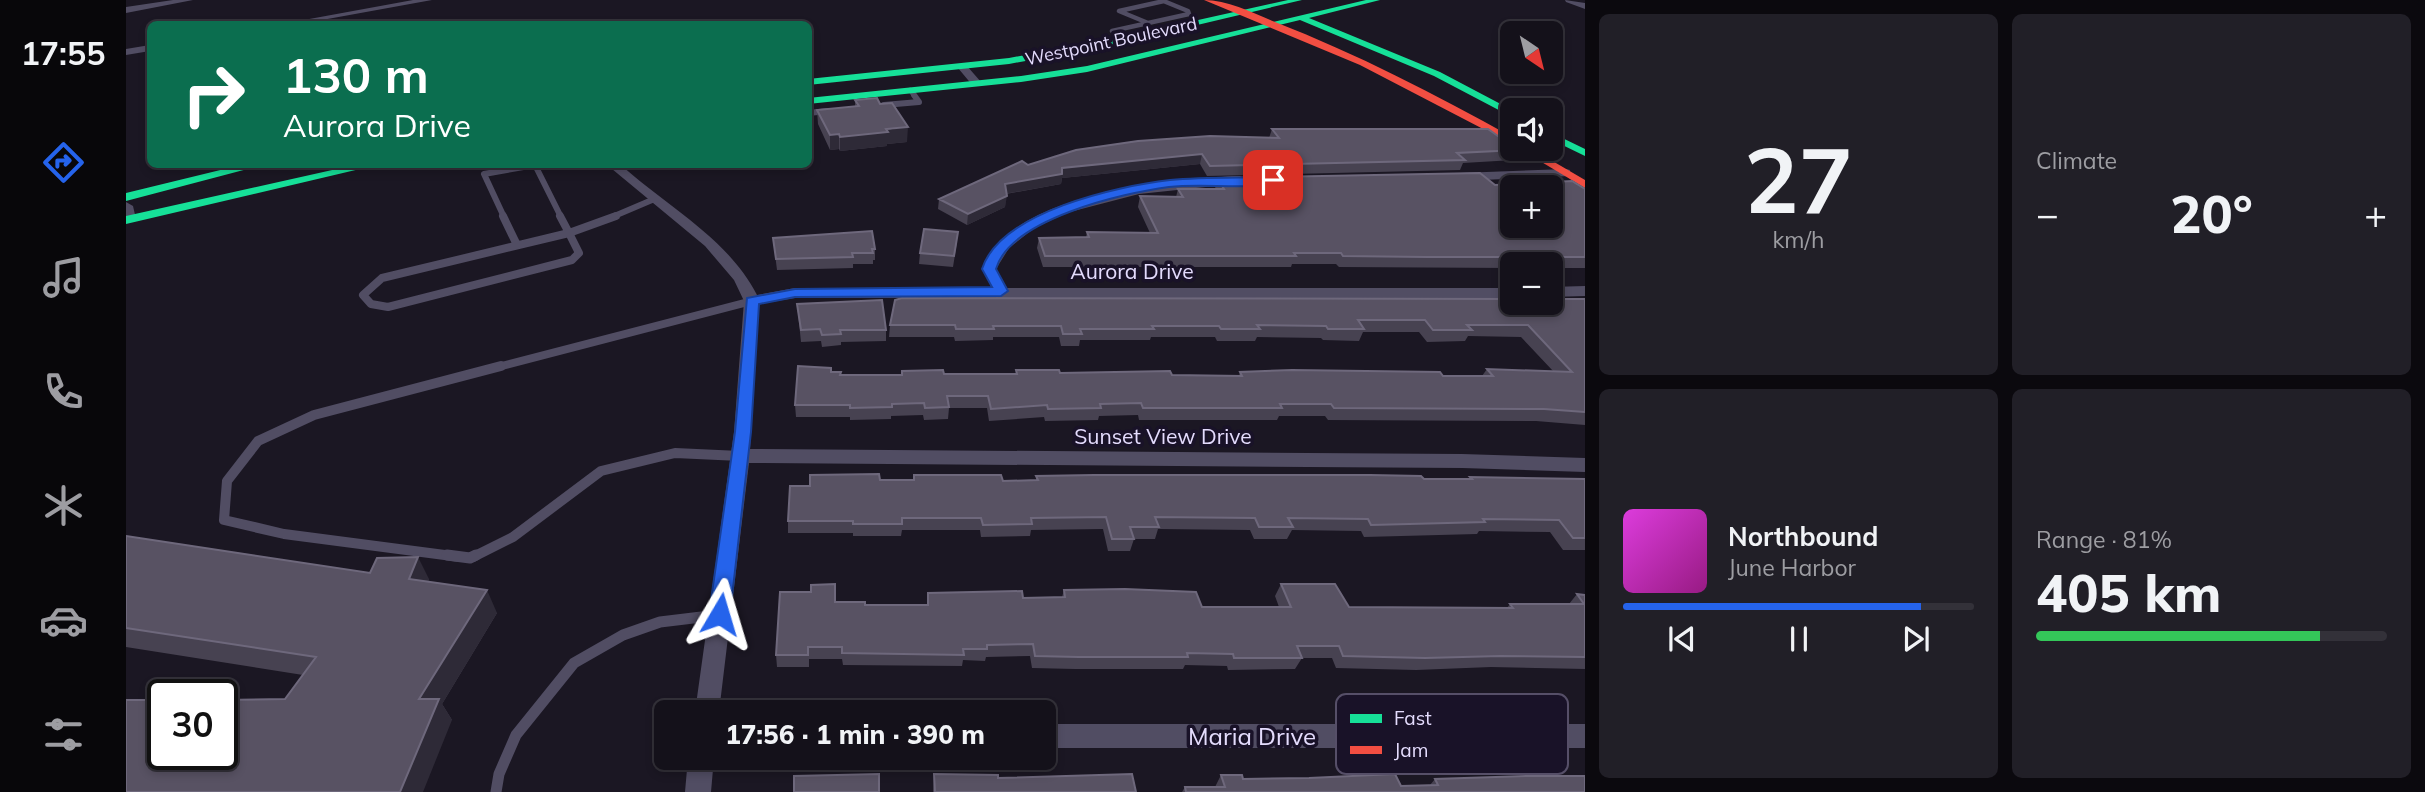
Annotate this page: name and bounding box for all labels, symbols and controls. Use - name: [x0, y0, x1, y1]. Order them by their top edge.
- street label: Westpoint Boulevard: [1023, 12, 1199, 70]
- north arrow: [1500, 21, 1563, 84]
- map controls: [1500, 21, 1563, 315]
- text: 17:55: [21, 33, 105, 73]
- text: 130 m: [283, 44, 429, 105]
- icon: right: [168, 49, 259, 140]
- button: sound: [1500, 98, 1563, 161]
- text: Aurora Drive: [283, 105, 471, 145]
- text: 27: [1744, 122, 1853, 236]
- icon: directions: [39, 138, 88, 187]
- text: Climate: [2036, 146, 2117, 175]
- pin: [1243, 150, 1303, 210]
- icon: arrive: [1254, 161, 1292, 199]
- button: +: [1500, 175, 1563, 238]
- text: 20°: [2170, 181, 2253, 246]
- text: −: [2036, 190, 2059, 238]
- text: +: [2364, 190, 2387, 238]
- text: km/h: [1772, 225, 1825, 254]
- button: −: [1500, 252, 1563, 315]
- icon: music: [39, 253, 88, 302]
- street label: Aurora Drive: [1070, 258, 1194, 284]
- icon: phone: [39, 367, 88, 416]
- street label: Sunset View Drive: [1074, 423, 1252, 449]
- icon: climate: [39, 481, 88, 530]
- text: Northbound: [1728, 520, 1878, 553]
- text: Range · 81%: [2036, 525, 2172, 554]
- text: June Harbor: [1728, 553, 1856, 582]
- text: 405 km: [2036, 560, 2221, 625]
- position arrow: [683, 577, 757, 651]
- icon: car: [39, 596, 88, 645]
- icon: previous: [1663, 620, 1701, 658]
- icon: pause: [1780, 620, 1818, 658]
- icon: next: [1897, 620, 1935, 658]
- speed limit sign: 30: [147, 679, 238, 770]
- legend: [1336, 694, 1568, 774]
- text: Fast: [1394, 706, 1432, 730]
- icon: filters: [39, 710, 88, 759]
- text: 17:56 · 1 min · 390 m: [725, 718, 985, 751]
- street label: Maria Drive: [1188, 721, 1316, 751]
- text: Jam: [1394, 738, 1428, 762]

